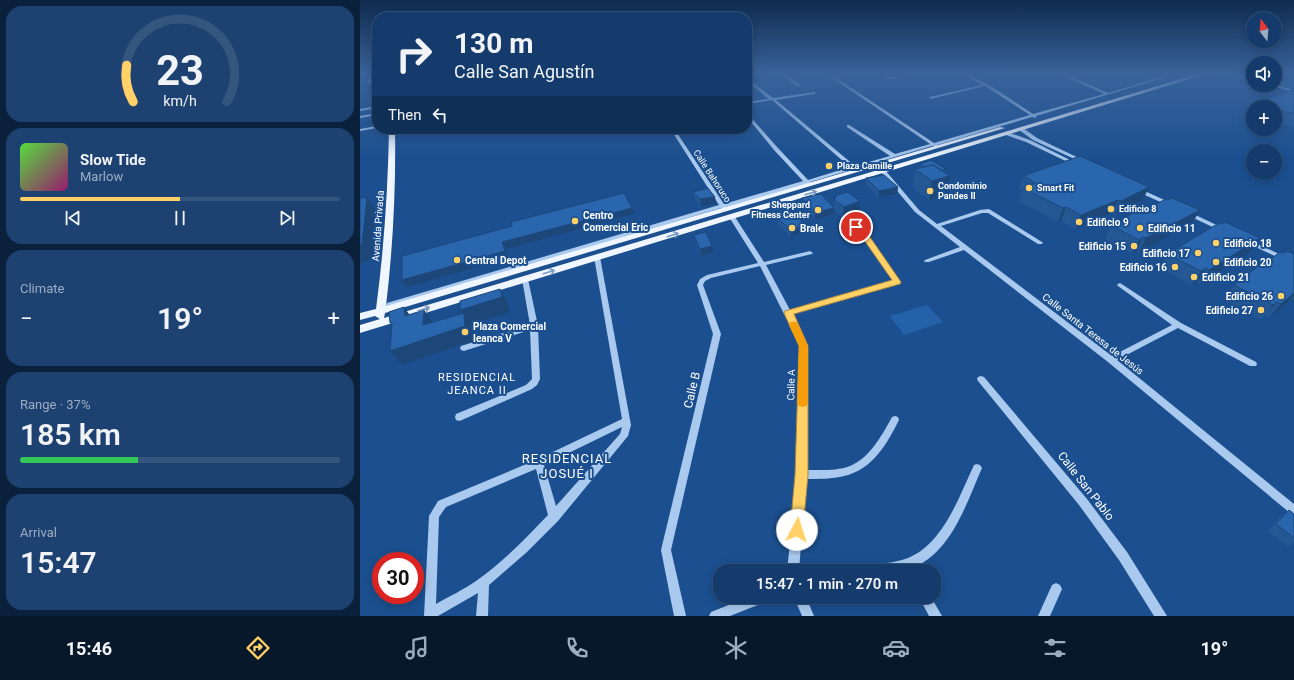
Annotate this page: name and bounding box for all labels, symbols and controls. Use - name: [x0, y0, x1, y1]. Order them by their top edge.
- north arrow: [1246, 12, 1282, 48]
- map controls: [1246, 12, 1282, 180]
- text: 130 m: [454, 27, 533, 60]
- icon: right: [388, 28, 440, 80]
- text: 23: [156, 46, 204, 95]
- button: sound: [1246, 56, 1282, 92]
- text: Calle San Agustín: [454, 61, 595, 82]
- text: km/h: [163, 93, 197, 109]
- button: +: [1246, 100, 1282, 136]
- icon: left: [429, 104, 451, 126]
- text: Then: [388, 106, 421, 124]
- button: −: [1246, 144, 1282, 180]
- street label: Calle Bahoruco: [691, 148, 733, 204]
- text: Slow Tide: [80, 151, 146, 169]
- marker: Plaza Camille: [824, 161, 834, 171]
- place label: Plaza Camille: [837, 161, 892, 171]
- text: Marlow: [80, 169, 123, 184]
- place label: Condominio Pandes II: [938, 181, 987, 201]
- marker: Smart Fit: [1024, 183, 1034, 193]
- place label: Smart Fit: [1037, 183, 1074, 193]
- marker: Condominio Pandes II: [925, 186, 935, 196]
- one-way arrow: [804, 189, 817, 196]
- street label: Avenida Privada: [370, 190, 386, 262]
- place label: Sheppard Fitness Center: [751, 200, 811, 220]
- marker: Edificio 8: [1106, 204, 1116, 214]
- place label: Edificio 8: [1119, 204, 1156, 214]
- marker: Sheppard Fitness Center: [813, 205, 823, 215]
- icon: previous: [62, 207, 84, 229]
- icon: pause: [169, 207, 191, 229]
- icon: next: [276, 207, 298, 229]
- place label: Centro Comercial Eric: [583, 210, 648, 233]
- pin: [839, 210, 873, 244]
- marker: Centro Comercial Eric: [570, 216, 580, 226]
- icon: arrive: [845, 216, 867, 238]
- marker: Edificio 9: [1074, 217, 1084, 227]
- place label: Edificio 9: [1087, 217, 1129, 228]
- marker: Brale: [787, 223, 797, 233]
- place label: Brale: [800, 223, 824, 234]
- marker: Edificio 11: [1135, 223, 1145, 233]
- place label: Edificio 11: [1148, 223, 1195, 234]
- one-way arrow: [666, 231, 679, 238]
- marker: Edificio 18: [1211, 238, 1221, 248]
- place label: Edificio 18: [1224, 238, 1272, 249]
- place label: Edificio 15: [1079, 241, 1126, 252]
- marker: Edificio 15: [1129, 241, 1139, 251]
- place label: Edificio 17: [1143, 248, 1190, 259]
- marker: Edificio 17: [1193, 248, 1203, 258]
- marker: Central Depot: [452, 255, 462, 265]
- place label: Central Depot: [465, 255, 527, 266]
- marker: Edificio 20: [1211, 257, 1221, 267]
- place label: Edificio 20: [1224, 257, 1272, 268]
- place label: Edificio 16: [1120, 262, 1167, 273]
- marker: Edificio 16: [1170, 262, 1180, 272]
- one-way arrow: [542, 268, 555, 275]
- marker: Edificio 21: [1189, 272, 1199, 282]
- place label: Edificio 21: [1202, 272, 1249, 283]
- text: Climate: [20, 281, 64, 296]
- street label: Calle Santa Teresa de Jesús: [1040, 291, 1146, 377]
- place label: Edificio 26: [1226, 291, 1273, 302]
- marker: Edificio 26: [1276, 291, 1286, 301]
- text: 19°: [157, 301, 203, 336]
- one-way arrow: [417, 305, 430, 312]
- place label: Edificio 27: [1206, 305, 1253, 316]
- marker: Edificio 27: [1256, 305, 1266, 315]
- text: −: [20, 306, 33, 331]
- text: +: [328, 306, 340, 331]
- place label: Plaza Comercial Ieanca V: [473, 321, 546, 344]
- marker: Plaza Comercial Ieanca V: [460, 327, 470, 337]
- street label: Calle A: [785, 369, 797, 401]
- street label: Calle B: [681, 370, 703, 410]
- district label: RESIDENCIAL JEANCA II: [438, 371, 516, 397]
- text: Range · 37%: [20, 397, 90, 412]
- text: 185 km: [20, 417, 121, 452]
- street label: Calle San Pablo: [1055, 449, 1117, 523]
- district label: RESIDENCIAL JOSUÉ I: [522, 451, 612, 481]
- position arrow: [776, 509, 818, 551]
- text: Arrival: [20, 525, 57, 540]
- text: 15:47: [20, 545, 97, 580]
- speed limit sign: 30: [372, 552, 424, 604]
- text: 15:47 · 1 min · 270 m: [756, 575, 898, 593]
- icon: directions: [244, 634, 272, 662]
- icon: music: [403, 634, 431, 662]
- icon: phone: [563, 634, 591, 662]
- icon: climate: [722, 634, 750, 662]
- icon: car: [882, 634, 910, 662]
- icon: filters: [1041, 634, 1069, 662]
- text: 15:46: [66, 638, 112, 659]
- text: 19°: [1201, 638, 1228, 659]

